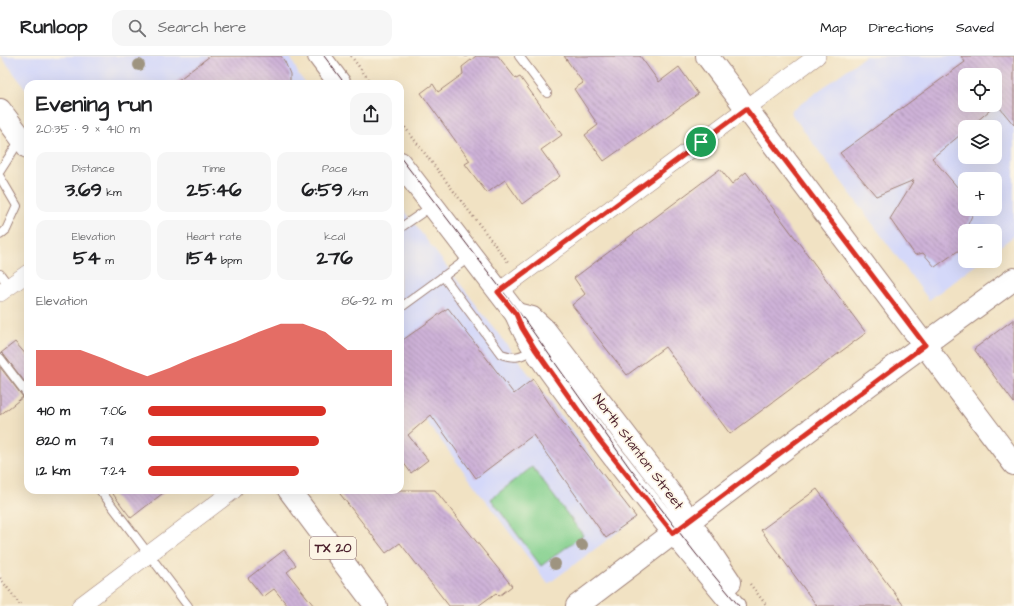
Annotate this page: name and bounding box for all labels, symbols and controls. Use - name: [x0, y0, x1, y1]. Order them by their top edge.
- search box: [112, 10, 392, 46]
- text: Runloop: [20, 14, 88, 41]
- icon: search: [126, 17, 148, 39]
- text: Search here: [158, 17, 246, 38]
- text: Map: [820, 18, 847, 38]
- text: Directions: [869, 18, 934, 38]
- text: Saved: [956, 18, 994, 38]
- map controls: [958, 68, 1002, 268]
- button: locate: [958, 68, 1002, 112]
- text: Evening run: [36, 89, 152, 120]
- button: share: [350, 93, 392, 135]
- text: 20:35 · 9 × 410 m: [36, 120, 140, 138]
- button: layers: [958, 120, 1002, 164]
- pin: [684, 125, 718, 159]
- icon: arrive: [690, 131, 712, 153]
- text: Distance: [72, 161, 115, 176]
- text: Time: [202, 161, 226, 176]
- text: Pace: [322, 161, 347, 176]
- button: +: [958, 172, 1002, 216]
- text: 3.69: [65, 176, 102, 204]
- text: 25:46: [186, 176, 242, 204]
- text: 6:59: [302, 176, 343, 204]
- text: km: [102, 185, 122, 200]
- text: /km: [343, 185, 368, 200]
- button: −: [958, 224, 1002, 268]
- text: Elevation: [72, 229, 115, 244]
- text: Heart rate: [186, 229, 242, 244]
- text: kcal: [324, 229, 345, 244]
- text: 54: [73, 244, 101, 272]
- text: 154: [186, 244, 217, 272]
- text: 276: [317, 244, 353, 272]
- text: m: [101, 253, 114, 268]
- text: bpm: [217, 253, 242, 268]
- text: Elevation: [36, 292, 87, 310]
- text: 86–92 m: [341, 292, 392, 310]
- street label: North Stanton Street: [588, 390, 689, 514]
- text: 410 m: [36, 402, 70, 420]
- text: 7:06: [100, 402, 127, 420]
- text: 820 m: [36, 432, 75, 450]
- text: 7:11: [100, 432, 114, 450]
- text: 1.2 km: [36, 462, 70, 480]
- text: 7:24: [100, 462, 126, 480]
- road number: TX 20: [310, 537, 356, 559]

